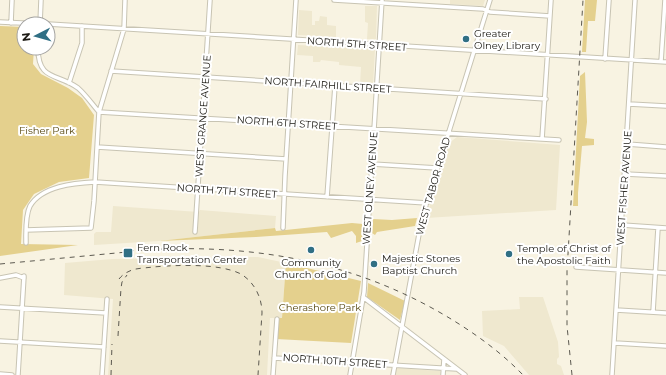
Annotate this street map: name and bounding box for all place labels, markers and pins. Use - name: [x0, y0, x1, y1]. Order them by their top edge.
- place label: Greater Olney Library: [474, 27, 541, 52]
- marker: Greater Olney Library: [461, 34, 471, 44]
- place label: Fern Rock Transportation Center: [137, 241, 247, 266]
- place label: Temple of Christ of the Apostolic Faith: [517, 242, 612, 267]
- marker: Community Church of God: [306, 245, 316, 255]
- marker: Fern Rock Transportation Center: [122, 247, 134, 259]
- marker: Temple of Christ of the Apostolic Faith: [504, 249, 514, 259]
- place label: Majestic Stones Baptist Church: [382, 252, 460, 277]
- place label: Community Church of God: [275, 256, 347, 281]
- marker: Majestic Stones Baptist Church: [369, 259, 379, 269]

